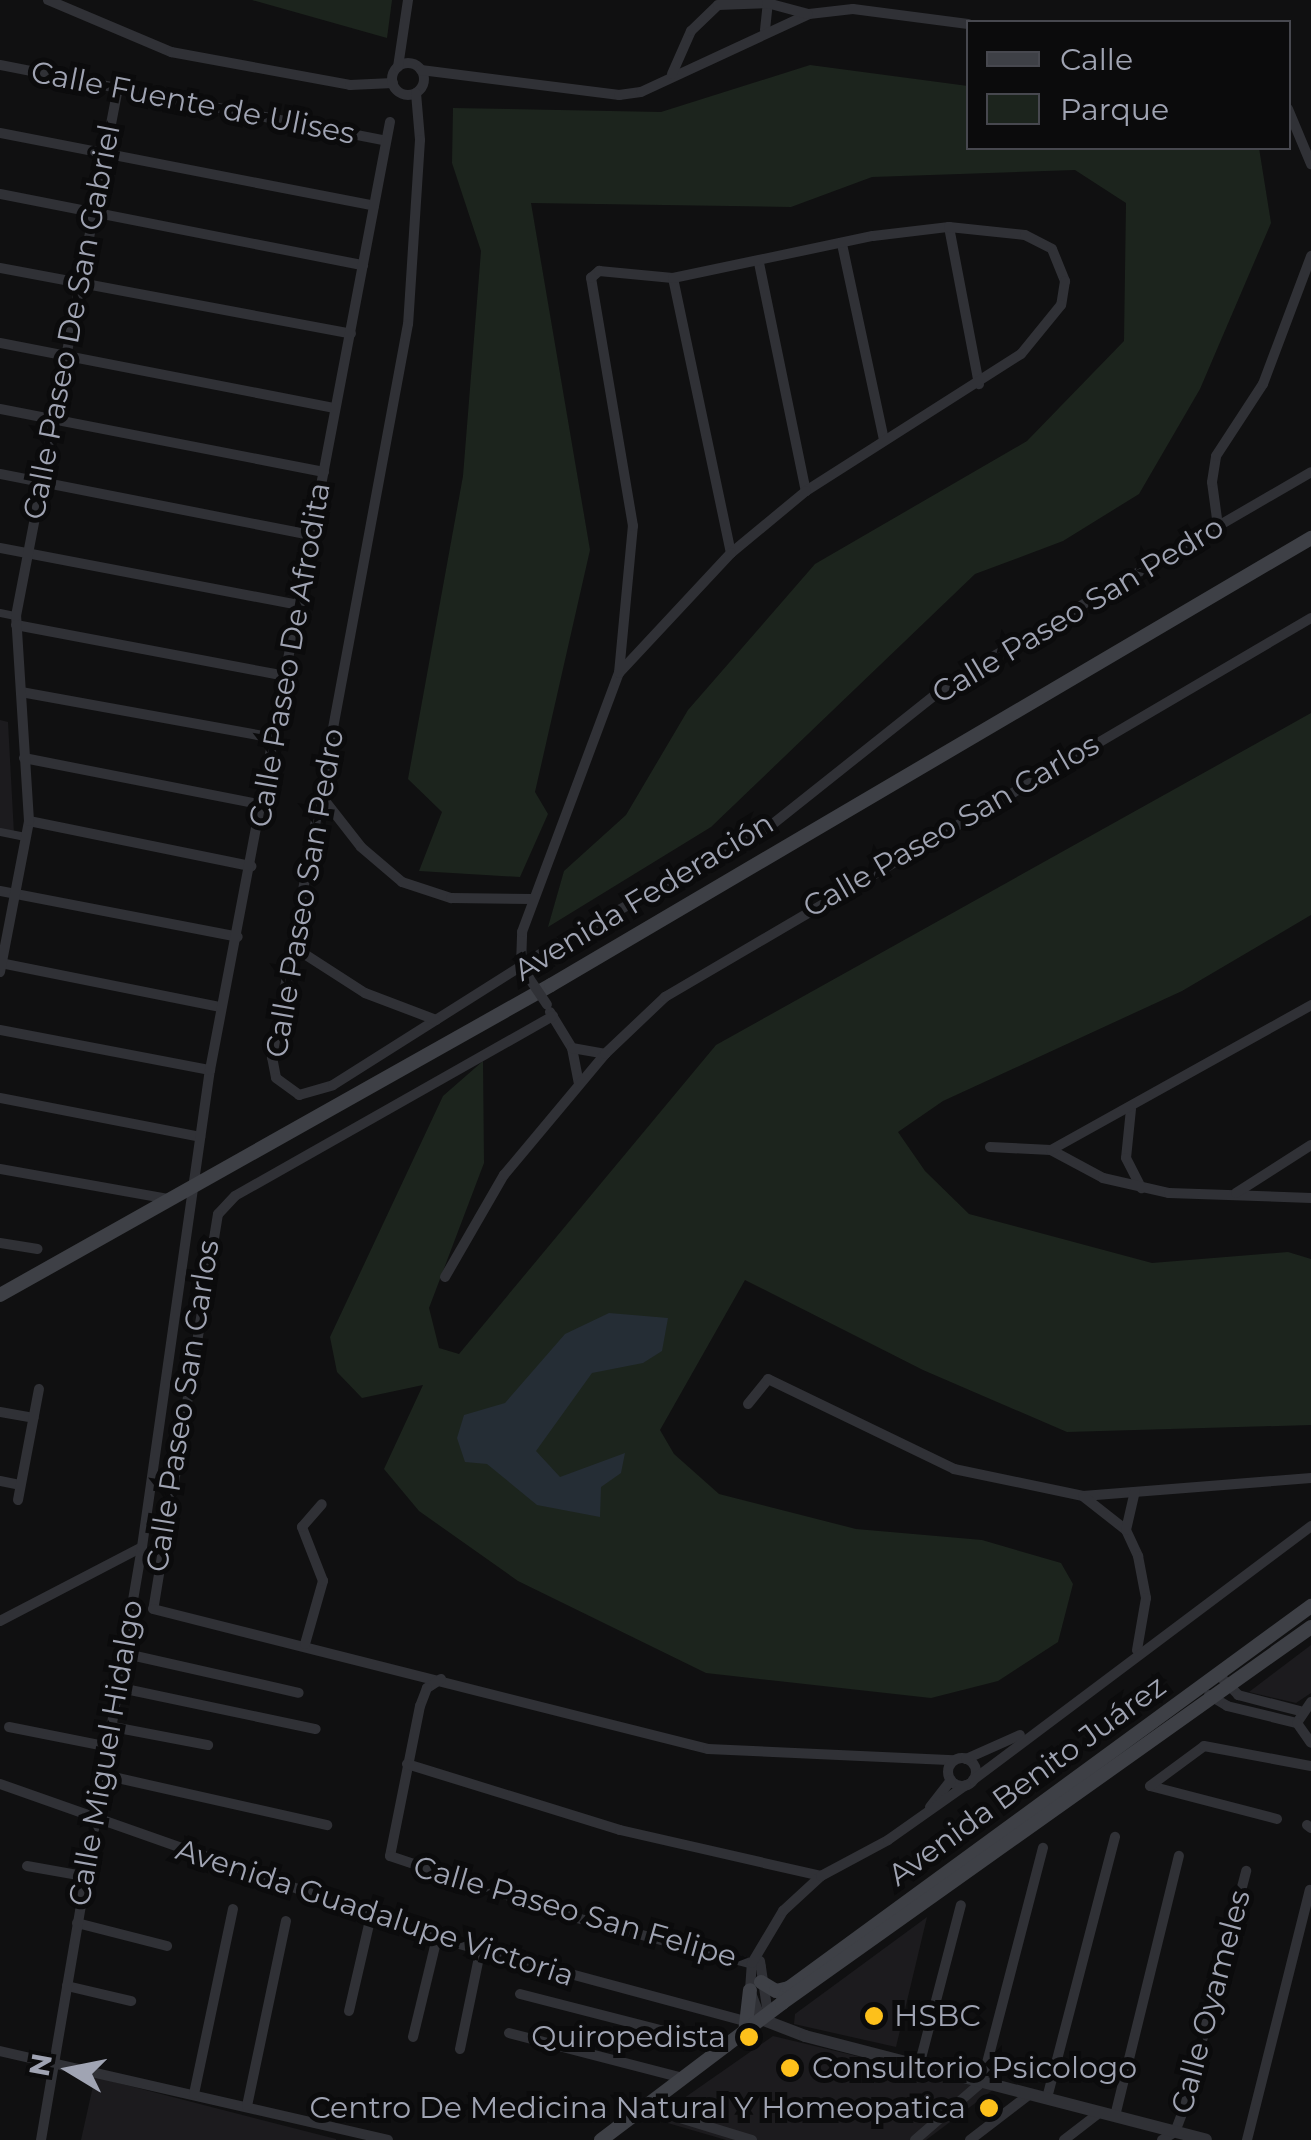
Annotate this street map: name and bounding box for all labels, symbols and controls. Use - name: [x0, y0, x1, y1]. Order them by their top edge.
- legend: [966, 20, 1291, 150]
- text: Calle: [1060, 41, 1133, 78]
- street label: Calle Fuente de Ulises: [28, 54, 358, 152]
- text: Parque: [1060, 91, 1169, 128]
- street label: Calle Paseo De San Gabriel: [16, 122, 128, 522]
- street label: Calle Paseo De Afrodita: [242, 480, 338, 830]
- street label: Calle Paseo San Pedro: [926, 509, 1230, 711]
- street label: Calle Paseo San Pedro: [258, 726, 352, 1060]
- street label: Calle Paseo San Carlos: [797, 727, 1105, 925]
- street label: Avenida Federación: [508, 805, 780, 989]
- street label: Calle Paseo San Carlos: [139, 1238, 227, 1574]
- street label: Calle Miguel Hidalgo: [61, 1597, 151, 1909]
- street label: Avenida Benito Juárez: [881, 1668, 1173, 1894]
- street label: Avenida Guadalupe Victoria: [172, 1832, 578, 1994]
- street label: Calle Paseo San Felipe: [409, 1849, 741, 1975]
- street label: Calle Oyameles: [1164, 1886, 1258, 2118]
- place label: HSBC: [894, 1998, 981, 2034]
- marker: HSBC: [863, 2005, 885, 2027]
- place label: Quiropedista: [531, 2019, 726, 2055]
- north arrow: [20, 2020, 120, 2120]
- marker: Quiropedista: [736, 2024, 762, 2050]
- place label: Consultorio Psicologo: [812, 2050, 1137, 2086]
- text: N: [22, 2051, 59, 2079]
- marker: Consultorio Psicologo: [777, 2055, 803, 2081]
- place label: Centro De Medicina Natural Y Homeopatica: [309, 2090, 966, 2126]
- marker: Centro De Medicina Natural Y Homeopatica: [976, 2095, 1002, 2121]

